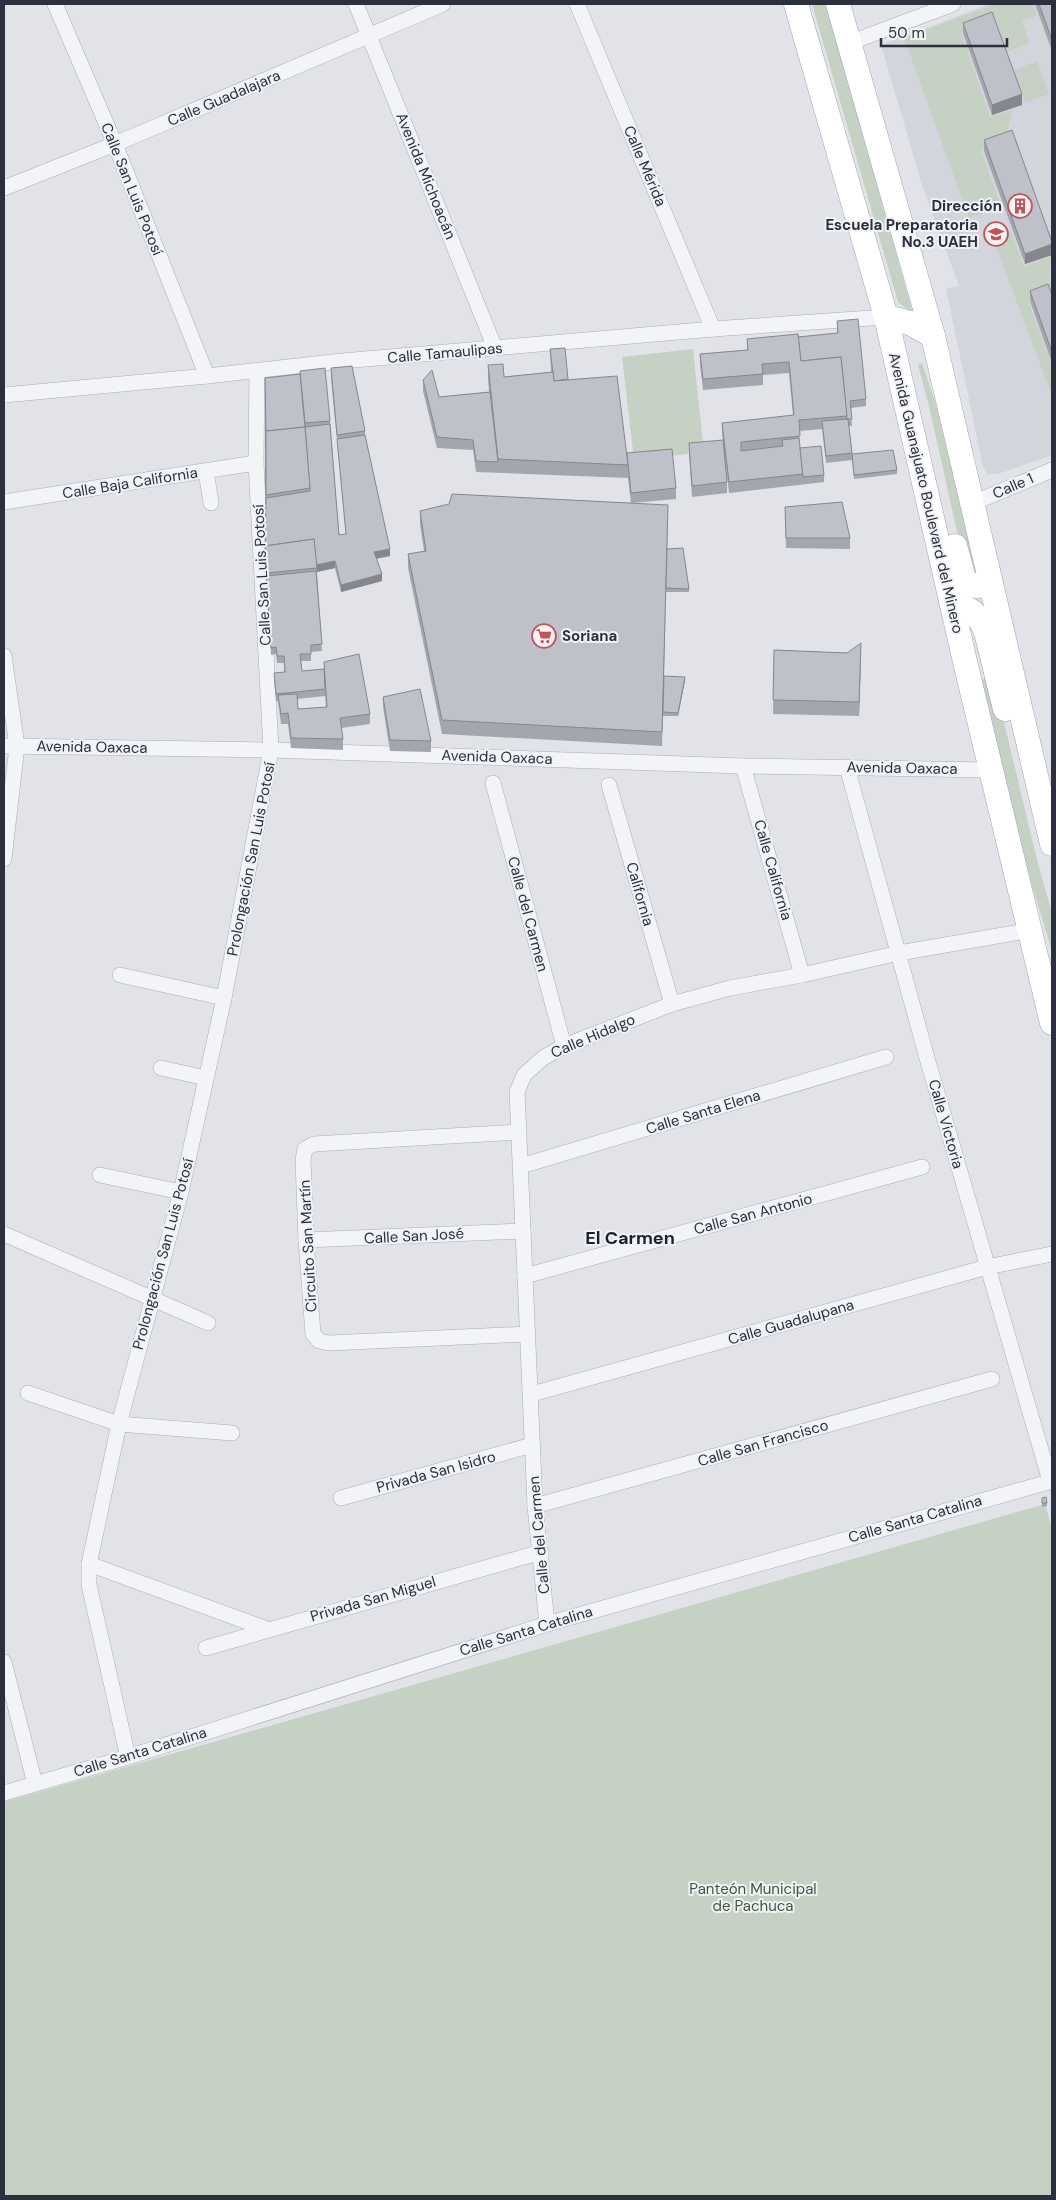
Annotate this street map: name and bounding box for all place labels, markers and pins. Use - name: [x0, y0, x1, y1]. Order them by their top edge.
- building icon: Dirección: [1007, 193, 1033, 219]
- place label: Dirección: [932, 196, 1002, 216]
- place label: Escuela Preparatoria No.3 UAEH: [825, 215, 978, 252]
- school or university icon: Escuela Preparatoria No.3 UAEH: [983, 221, 1009, 247]
- supermarket icon: Soriana: [531, 623, 557, 649]
- place label: Soriana: [562, 626, 617, 646]

